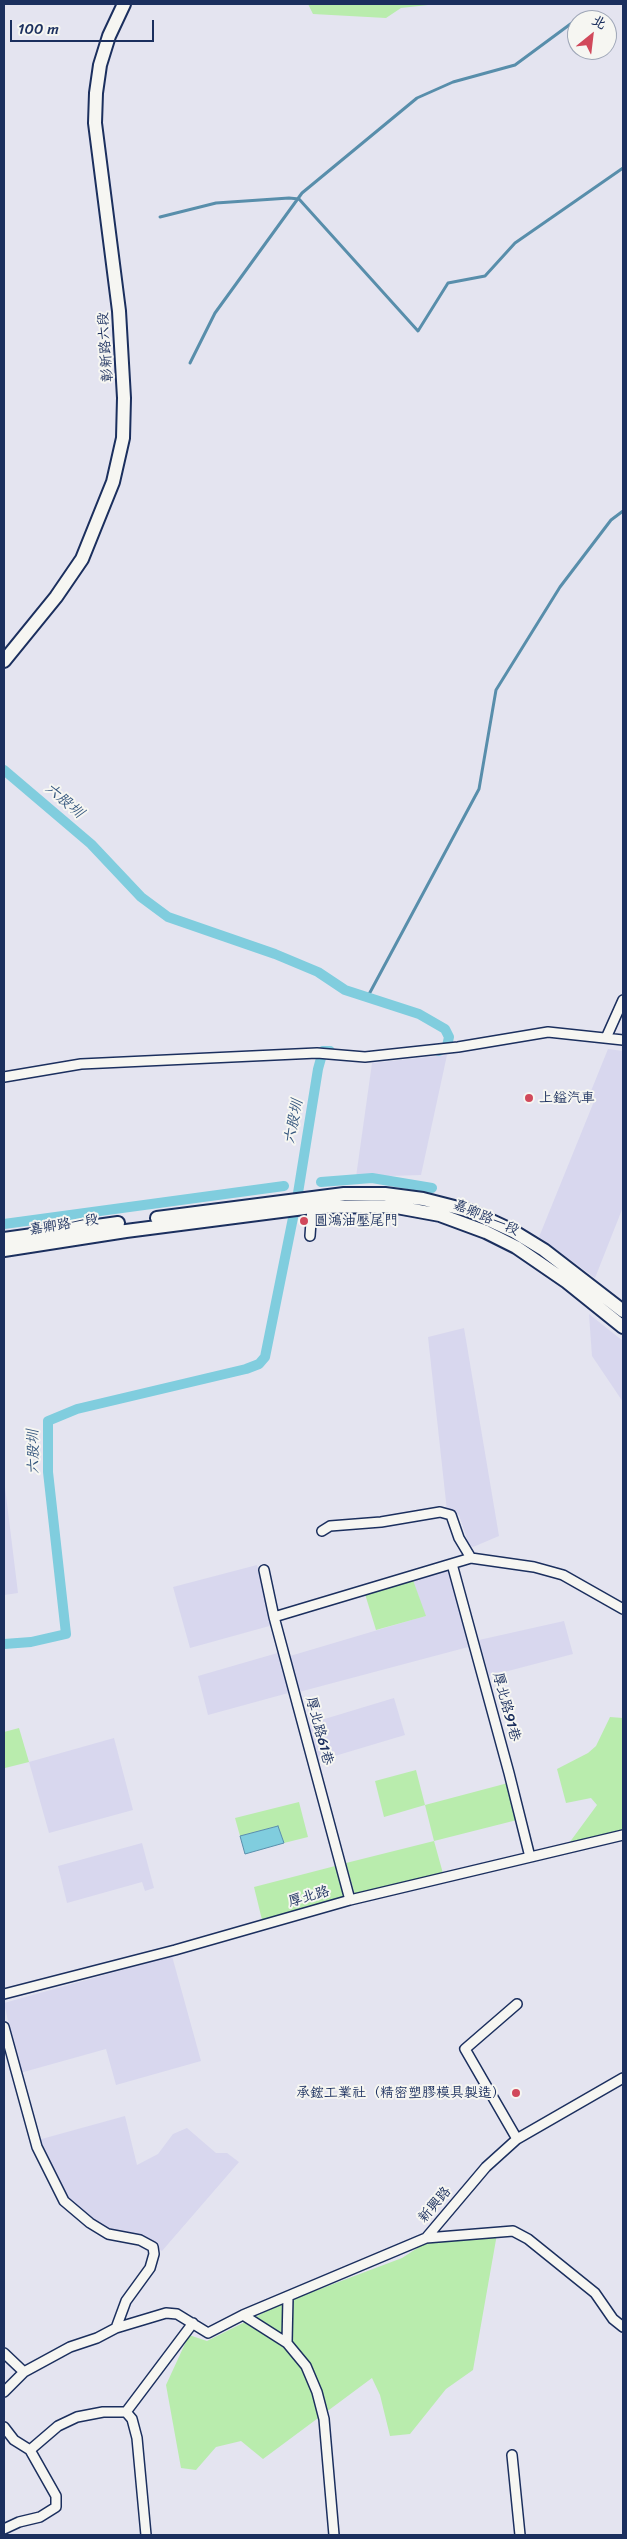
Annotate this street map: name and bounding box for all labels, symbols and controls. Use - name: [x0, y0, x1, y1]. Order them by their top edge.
- text: 北: [587, 8, 611, 37]
- scale bar: [12, 10, 156, 42]
- north arrow: [567, 10, 617, 60]
- text: 100 m: [18, 16, 59, 42]
- street label: 彰新路六段: [95, 311, 117, 383]
- water label: 六股圳: [41, 780, 87, 822]
- place label: 上鎰汽車: [539, 1090, 595, 1106]
- marker: 上鎰汽車: [523, 1092, 535, 1104]
- water label: 六股圳: [281, 1098, 307, 1146]
- street label: 嘉卿路一段: [451, 1197, 521, 1239]
- street label: 嘉卿路一段: [28, 1211, 100, 1239]
- place label: 圓鴻油壓尾門: [314, 1213, 398, 1229]
- marker: 圓鴻油壓尾門: [298, 1215, 310, 1227]
- water label: 六股圳: [25, 1429, 43, 1475]
- street label: 厚北路91巷: [489, 1671, 523, 1743]
- street label: 厚北路61巷: [302, 1695, 336, 1767]
- street label: 厚北路: [286, 1883, 332, 1911]
- place label: 承鋐工業社（精密塑膠模具製造）: [296, 2085, 506, 2101]
- marker: 承鋐工業社（精密塑膠模具製造）: [510, 2087, 522, 2099]
- street label: 新興路: [415, 2184, 455, 2226]

